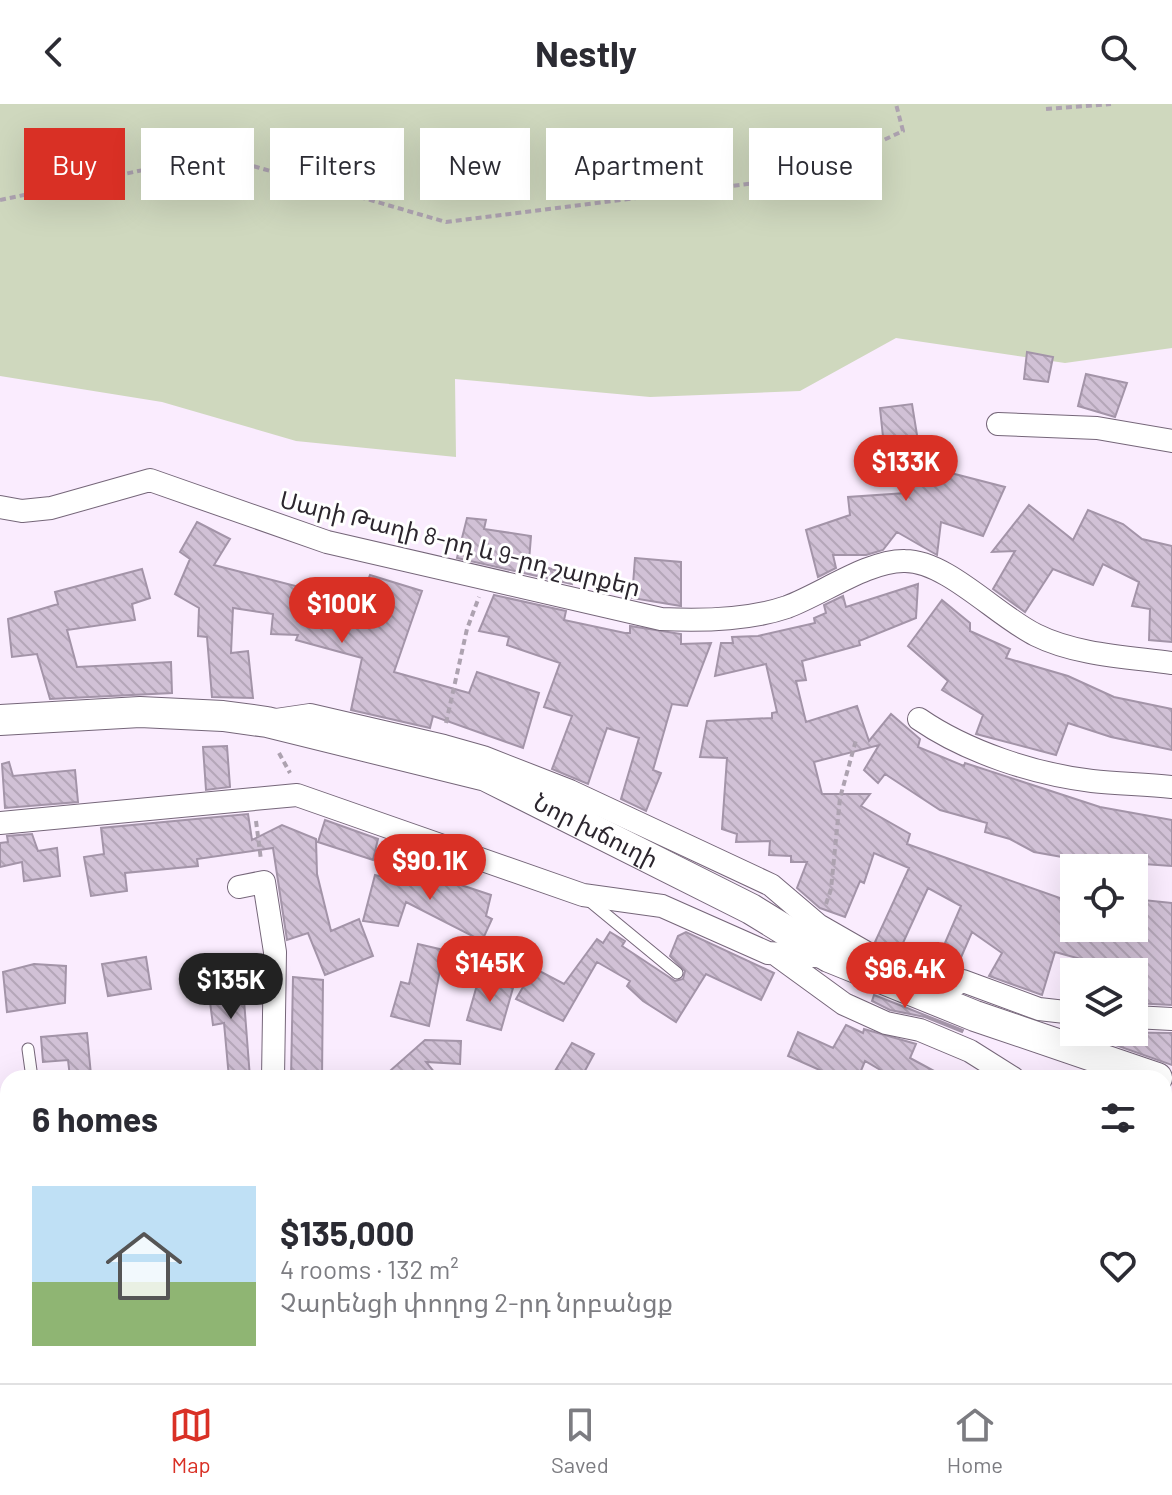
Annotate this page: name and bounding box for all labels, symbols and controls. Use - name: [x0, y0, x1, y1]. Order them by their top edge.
- icon: back: [32, 30, 76, 74]
- icon: search: [1096, 30, 1140, 74]
- text: Nestly: [535, 31, 637, 74]
- chip: Buy: [24, 128, 125, 200]
- chip: Rent: [141, 128, 254, 200]
- chip: Filters: [270, 128, 404, 200]
- chip: New: [420, 128, 530, 200]
- chip: Apartment: [546, 128, 733, 200]
- chip: House: [749, 128, 882, 200]
- pin: $133K: [850, 435, 962, 503]
- text: $133K: [872, 445, 940, 476]
- street label: Սարի Թաղի 8-րդ և 9-րդ շարքեր: [277, 484, 644, 602]
- pin: $100K: [286, 577, 398, 645]
- text: $100K: [307, 587, 377, 618]
- street label: Նոր խճուղի: [529, 786, 663, 874]
- pin: $90.1K: [365, 834, 495, 902]
- text: $90.1K: [392, 844, 468, 875]
- map controls: [1060, 854, 1148, 1046]
- button: locate: [1060, 854, 1148, 942]
- pin: $145K: [434, 936, 546, 1004]
- pin: $96.4K: [840, 942, 970, 1010]
- text: $145K: [455, 946, 525, 977]
- text: $96.4K: [864, 952, 946, 983]
- pin: $135K: [175, 953, 287, 1021]
- button: layers: [1060, 958, 1148, 1046]
- text: $135K: [197, 963, 265, 994]
- icon: filters: [1096, 1096, 1140, 1140]
- text: 6 homes: [32, 1098, 158, 1139]
- text: $135,000: [280, 1212, 414, 1253]
- icon: home: [96, 1218, 192, 1314]
- icon: heart: [1096, 1244, 1140, 1288]
- text: 4 rooms · 132 m²: [280, 1253, 459, 1284]
- text: Չարենցի փողոց 2-րդ նրբանցք: [280, 1286, 673, 1317]
- tab: Map: [169, 1403, 213, 1477]
- tab: Saved: [551, 1403, 609, 1477]
- tab: Home: [947, 1403, 1003, 1477]

